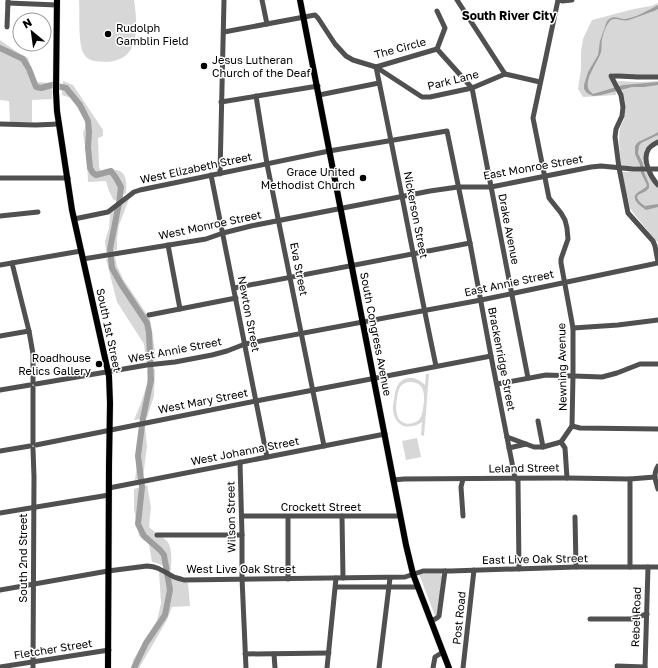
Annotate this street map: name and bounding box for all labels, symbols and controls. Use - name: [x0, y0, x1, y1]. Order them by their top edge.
- district label: South River City: [462, 8, 557, 23]
- north arrow: [12, 12, 52, 52]
- text: N: [20, 15, 34, 31]
- place label: Rudolph Gamblin Field: [116, 21, 189, 47]
- marker: Rudolph Gamblin Field: [103, 29, 113, 39]
- street label: The Circle: [373, 34, 427, 61]
- place label: Jesus Lutheran Church of the Deaf: [212, 53, 310, 79]
- marker: Jesus Lutheran Church of the Deaf: [199, 61, 209, 71]
- street label: Park Lane: [426, 67, 480, 92]
- street label: West Elizabeth Street: [139, 149, 253, 186]
- street label: East Monroe Street: [482, 151, 584, 182]
- place label: Grace United Methodist Church: [261, 165, 355, 191]
- street label: Nickerson Street: [402, 170, 431, 260]
- marker: Grace United Methodist Church: [358, 173, 368, 183]
- street label: Drake Avenue: [496, 192, 523, 266]
- street label: West Monroe Street: [157, 207, 262, 242]
- street label: Eva Street: [288, 241, 311, 297]
- street label: East Annie Street: [463, 267, 555, 298]
- street label: South Congress Avenue: [358, 271, 395, 397]
- street label: Newton Street: [236, 275, 263, 353]
- street label: South 1st Street: [94, 287, 125, 373]
- street label: Brackenridge Street: [486, 306, 519, 412]
- street label: Newning Avenue: [554, 323, 569, 411]
- street label: West Annie Street: [127, 334, 223, 365]
- place label: Roadhouse Relics Gallery: [18, 351, 91, 377]
- marker: Roadhouse Relics Gallery: [94, 359, 104, 369]
- street label: West Mary Street: [157, 385, 249, 416]
- street label: West Johanna Street: [190, 434, 300, 467]
- street label: Leland Street: [488, 460, 560, 475]
- street label: Wilson Street: [223, 481, 238, 553]
- street label: Crockett Street: [281, 500, 361, 513]
- street label: South 2nd Street: [16, 513, 29, 603]
- street label: East Live Oak Street: [482, 551, 588, 566]
- street label: West Live Oak Street: [186, 562, 296, 575]
- street label: Rebel Road: [628, 587, 643, 647]
- street label: Post Road: [449, 591, 468, 645]
- street label: Fletcher Street: [13, 636, 93, 661]

